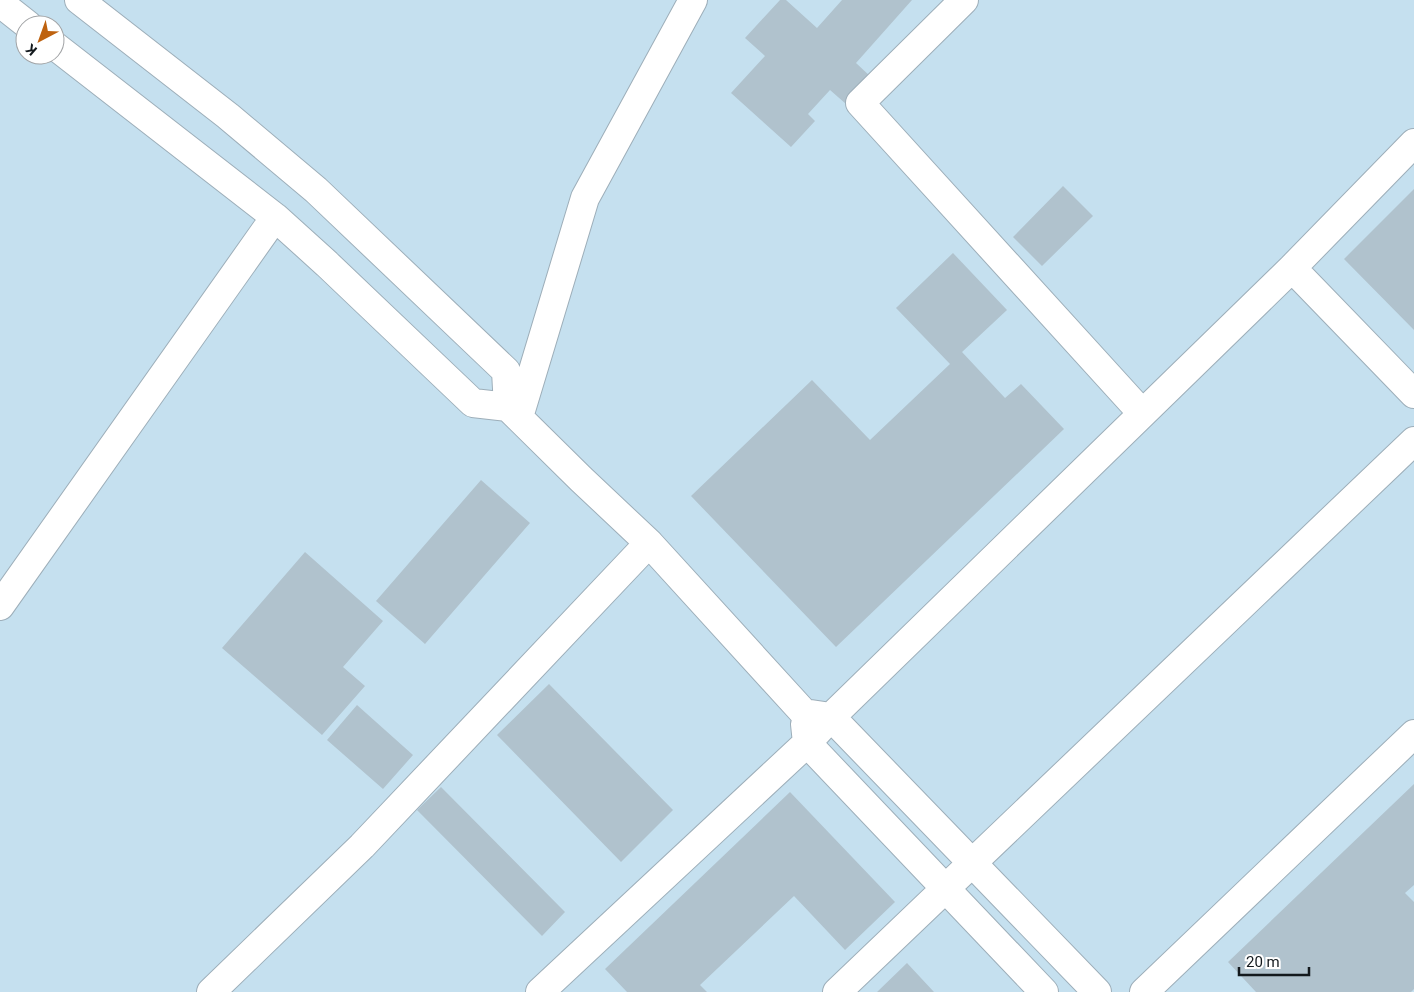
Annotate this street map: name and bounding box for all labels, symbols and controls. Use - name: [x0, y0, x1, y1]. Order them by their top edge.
- north arrow: [15, 15, 65, 65]
- text: K: [23, 41, 40, 59]
- scale bar: [1239, 944, 1309, 976]
- text: 20 m: [1246, 953, 1280, 971]

